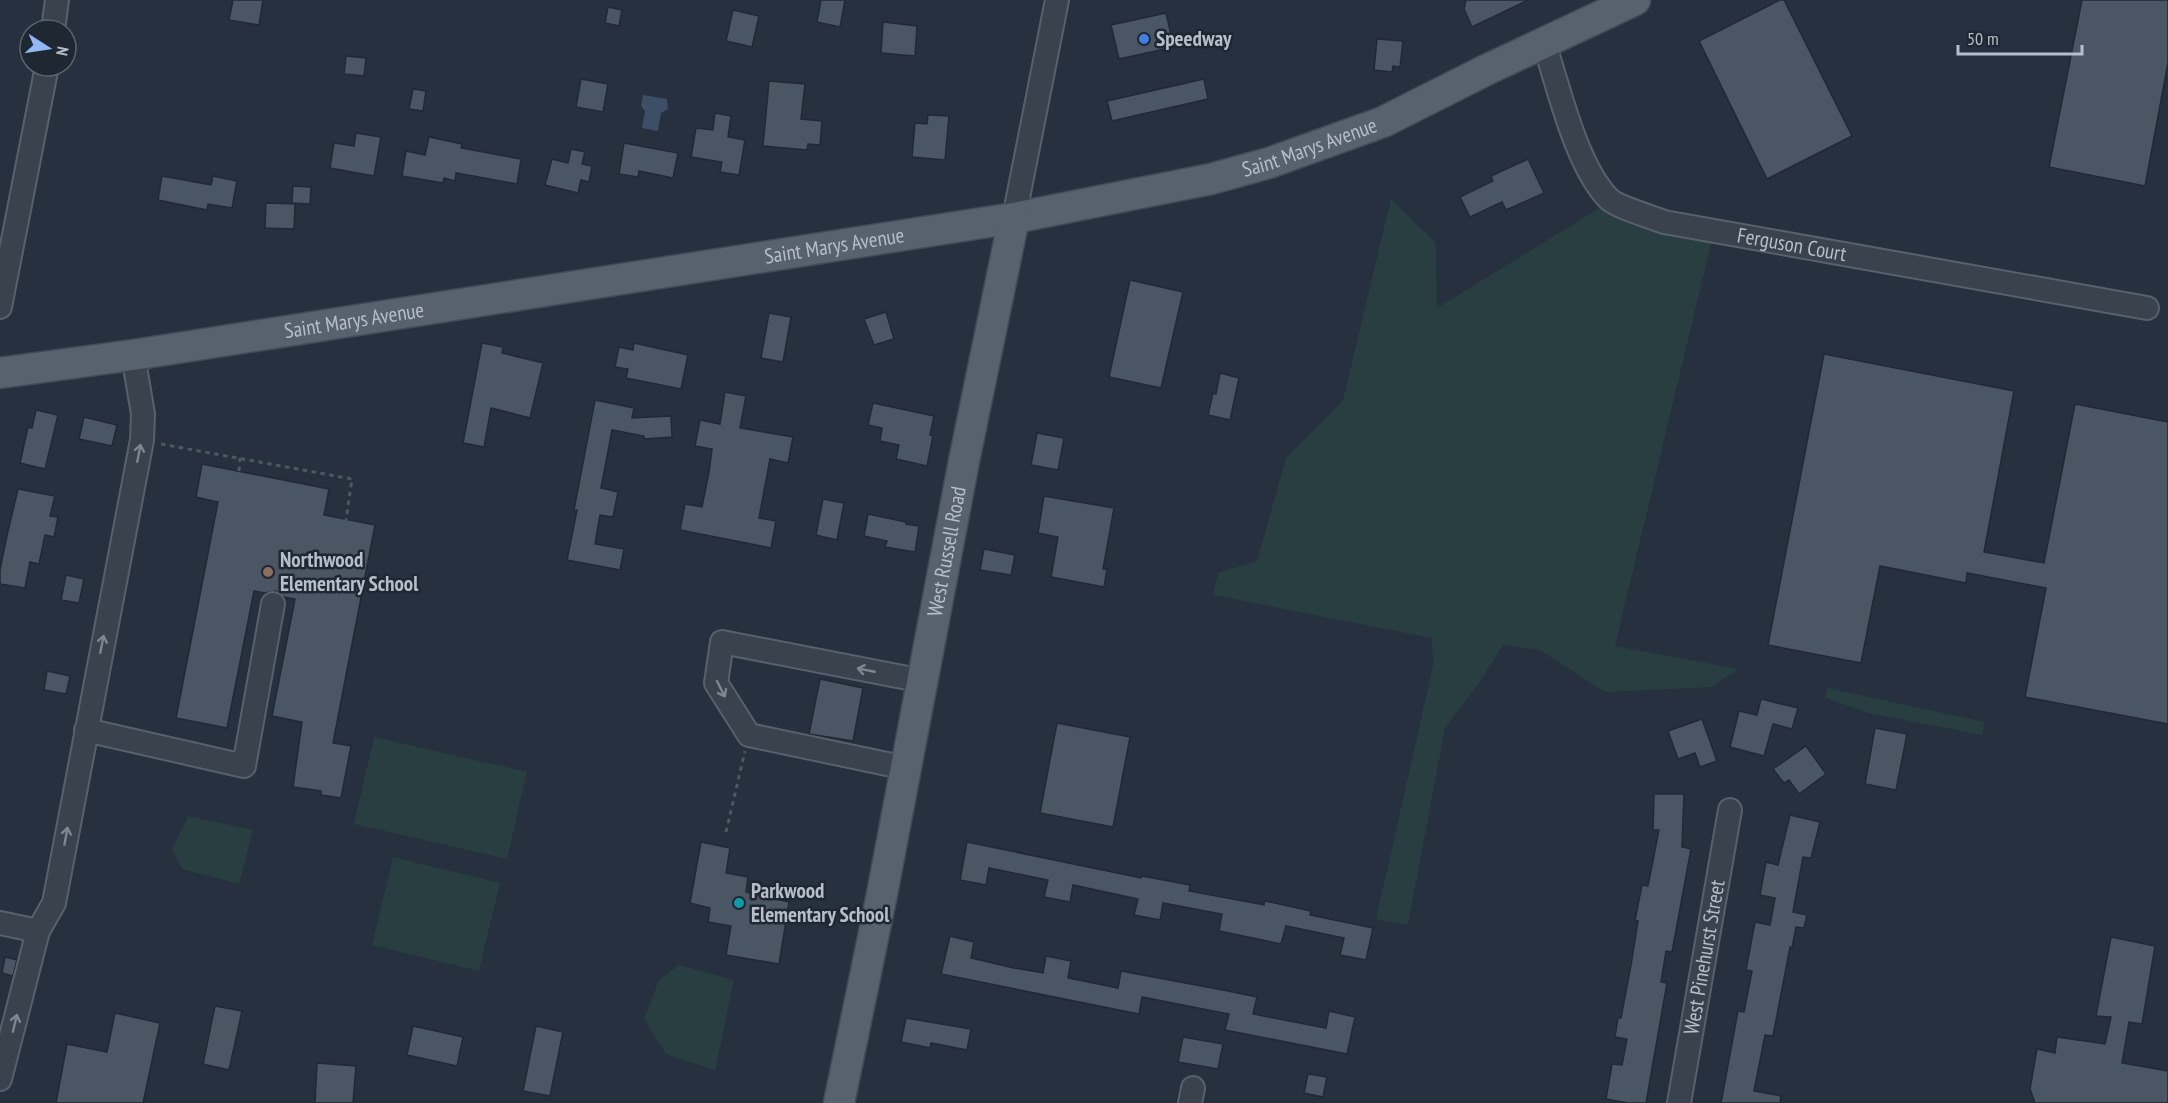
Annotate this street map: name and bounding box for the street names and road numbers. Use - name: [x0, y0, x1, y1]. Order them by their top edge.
- street label: Saint Marys Avenue: [1239, 111, 1380, 183]
- street label: Saint Marys Avenue: [762, 221, 906, 270]
- street label: Ferguson Court: [1735, 221, 1849, 267]
- street label: Saint Marys Avenue: [282, 296, 426, 344]
- street label: West Russell Road: [921, 484, 972, 619]
- street label: West Pinehurst Street: [1677, 878, 1731, 1036]

